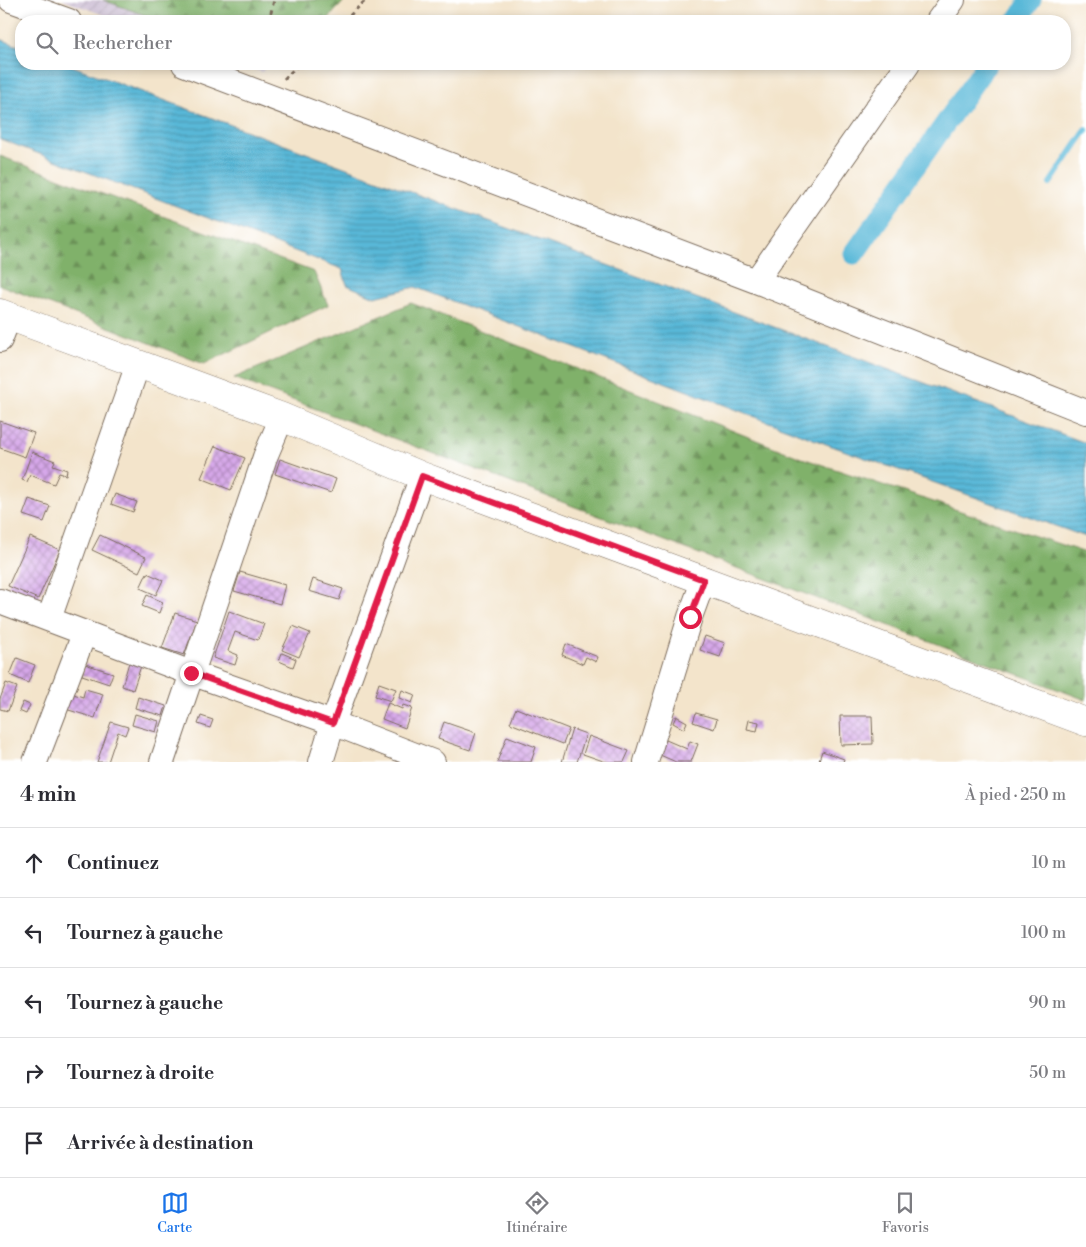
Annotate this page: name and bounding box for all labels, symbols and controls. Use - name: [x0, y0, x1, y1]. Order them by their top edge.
- search box: [15, 15, 1071, 70]
- icon: search: [33, 29, 61, 57]
- text: Rechercher: [73, 31, 172, 55]
- route start: [679, 606, 702, 629]
- route end: [180, 662, 203, 685]
- text: 4 min: [20, 782, 76, 808]
- text: À pied · 250 m: [965, 785, 1066, 805]
- icon: ahead: [20, 849, 48, 877]
- text: Continuez: [67, 851, 159, 875]
- text: 10 m: [1032, 853, 1066, 873]
- icon: left: [20, 919, 48, 947]
- text: Tournez à gauche: [67, 921, 223, 945]
- text: 100 m: [1021, 923, 1066, 943]
- icon: left: [20, 989, 48, 1017]
- text: Tournez à gauche: [67, 991, 223, 1015]
- text: 90 m: [1028, 993, 1066, 1013]
- icon: right: [20, 1059, 48, 1087]
- text: Tournez à droite: [67, 1061, 214, 1085]
- text: 50 m: [1029, 1063, 1066, 1083]
- icon: arrive: [20, 1129, 48, 1157]
- text: Arrivée à destination: [67, 1131, 253, 1155]
- tab: Carte: [157, 1189, 192, 1237]
- tab: Itinéraire: [507, 1189, 568, 1237]
- tab: Favoris: [882, 1189, 929, 1237]

